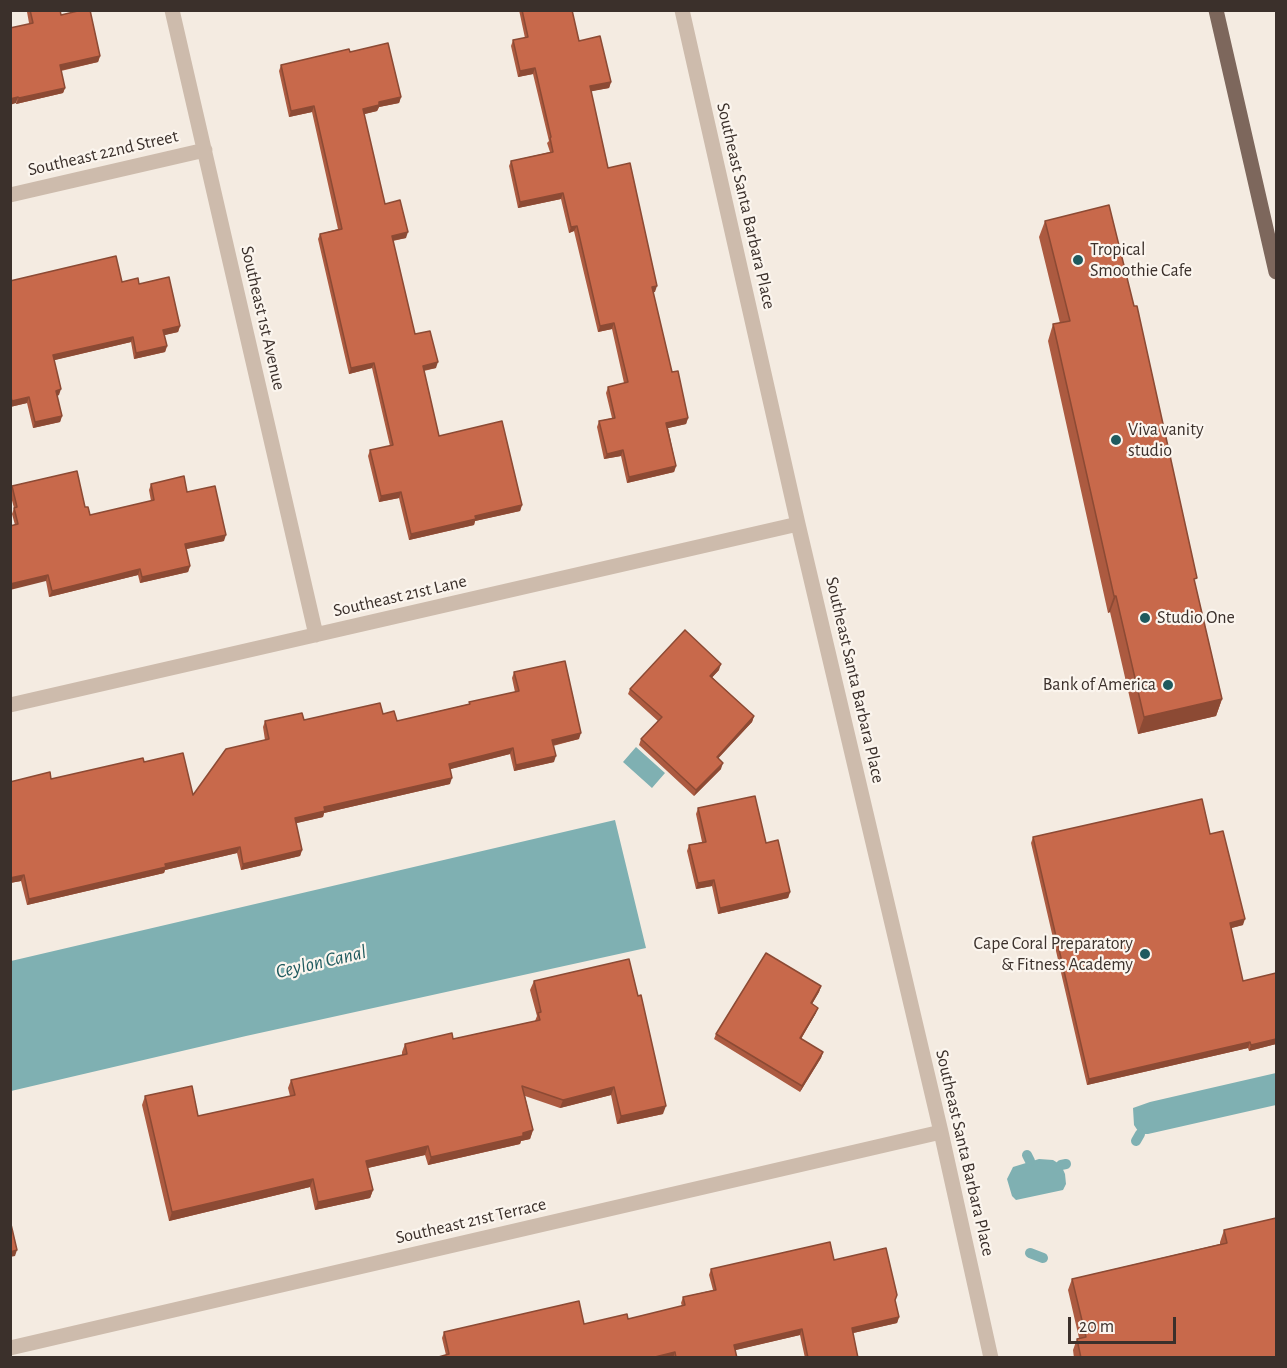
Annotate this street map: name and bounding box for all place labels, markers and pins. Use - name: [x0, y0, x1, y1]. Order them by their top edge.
- place label: Tropical Smoothie Cafe: [1090, 239, 1192, 282]
- marker: Tropical Smoothie Cafe: [1071, 253, 1085, 267]
- place label: Viva vanity studio: [1128, 419, 1204, 462]
- marker: Viva vanity studio: [1109, 433, 1123, 447]
- place label: Studio One: [1157, 607, 1235, 629]
- marker: Studio One: [1138, 611, 1152, 625]
- place label: Bank of America: [1043, 674, 1156, 696]
- marker: Bank of America: [1161, 678, 1175, 692]
- place label: Cape Coral Preparatory & Fitness Academy: [974, 933, 1133, 976]
- marker: Cape Coral Preparatory & Fitness Academy: [1138, 947, 1152, 961]

